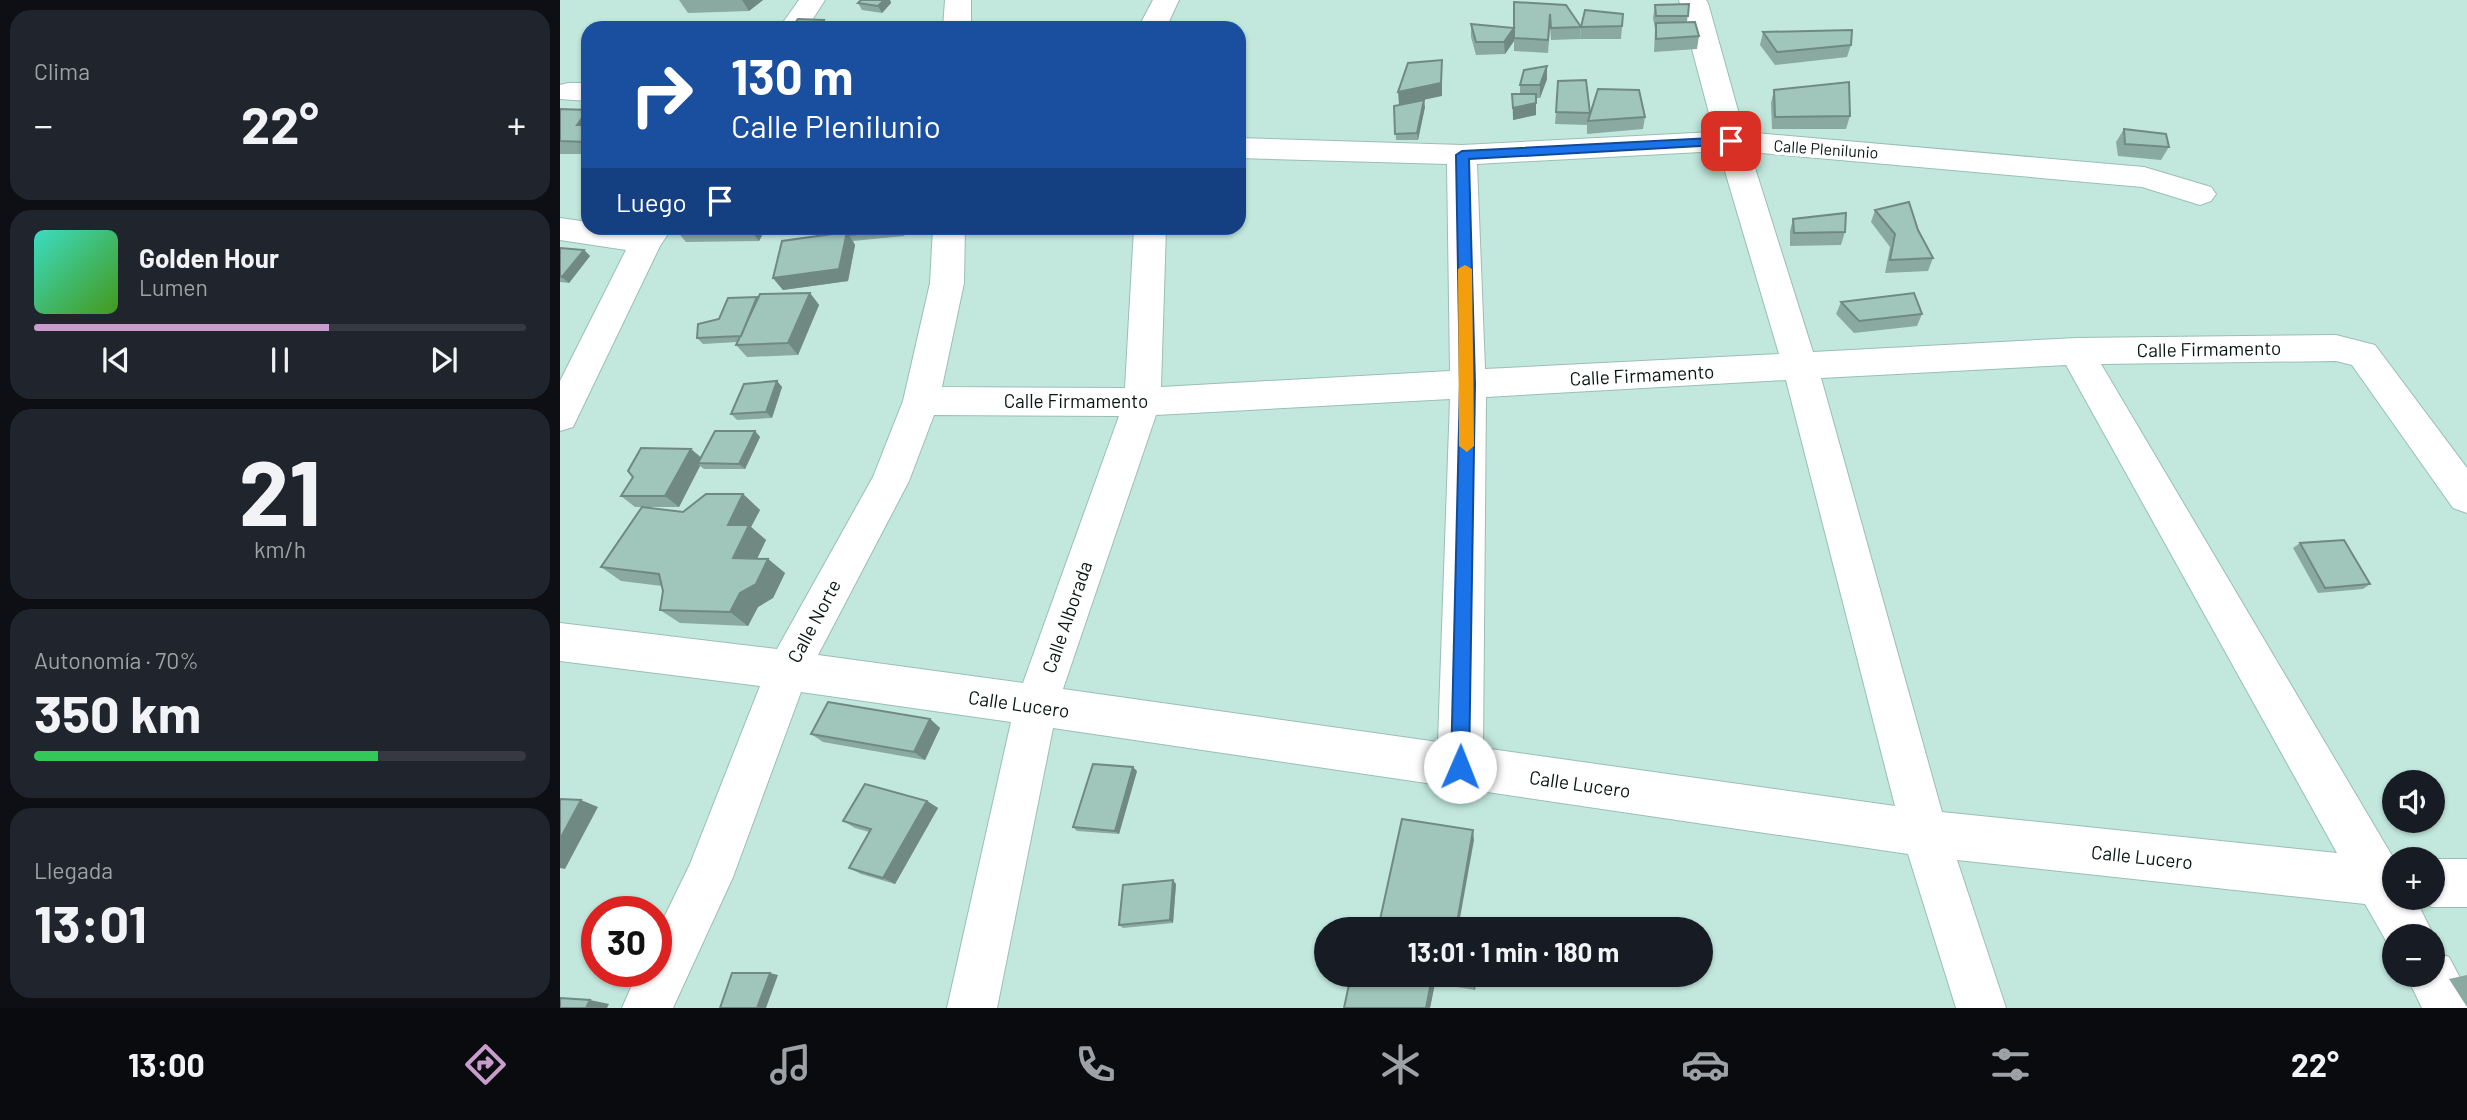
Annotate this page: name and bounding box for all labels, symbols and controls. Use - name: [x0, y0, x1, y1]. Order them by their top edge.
- text: 130 m: [731, 46, 853, 105]
- icon: right: [616, 49, 707, 140]
- text: Clima: [34, 57, 90, 85]
- text: 22°: [241, 92, 319, 154]
- text: −: [34, 101, 53, 147]
- text: +: [507, 101, 526, 147]
- text: Calle Plenilunio: [731, 106, 941, 144]
- pin: [1701, 111, 1761, 171]
- icon: arrive: [1712, 122, 1750, 160]
- street label: Calle Plenilunio: [1773, 135, 1879, 162]
- icon: arrive: [701, 182, 739, 220]
- text: Luego: [616, 186, 687, 217]
- text: Golden Hour: [139, 242, 279, 273]
- text: Lumen: [139, 273, 208, 301]
- street label: Calle Firmamento: [2136, 336, 2282, 361]
- icon: previous: [97, 341, 135, 379]
- icon: pause: [261, 341, 299, 379]
- icon: next: [425, 341, 463, 379]
- street label: Calle Firmamento: [1569, 359, 1715, 390]
- street label: Calle Firmamento: [1004, 389, 1148, 412]
- text: 21: [239, 435, 321, 544]
- text: km/h: [254, 535, 306, 563]
- street label: Calle Alborada: [1037, 558, 1096, 676]
- street label: Calle Norte: [782, 575, 845, 666]
- text: Autonomía · 70%: [34, 646, 199, 674]
- text: 350 km: [34, 681, 201, 743]
- street label: Calle Lucero: [967, 685, 1071, 722]
- position arrow: [1423, 730, 1497, 804]
- street label: Calle Lucero: [1528, 765, 1632, 802]
- map controls: [2382, 770, 2445, 987]
- button: sound: [2382, 770, 2445, 833]
- street label: Calle Lucero: [2090, 840, 2194, 873]
- button: +: [2382, 847, 2445, 910]
- text: Llegada: [34, 856, 113, 884]
- text: 13:01: [34, 891, 147, 953]
- speed limit sign: 30: [581, 896, 672, 987]
- button: −: [2382, 924, 2445, 987]
- text: 13:01 · 1 min · 180 m: [1408, 936, 1619, 967]
- icon: directions: [461, 1040, 510, 1089]
- icon: music: [766, 1040, 815, 1089]
- icon: phone: [1071, 1040, 1120, 1089]
- icon: climate: [1376, 1040, 1425, 1089]
- icon: car: [1681, 1040, 1730, 1089]
- icon: filters: [1986, 1040, 2035, 1089]
- text: 13:00: [128, 1045, 205, 1083]
- text: 22°: [2291, 1045, 2339, 1083]

